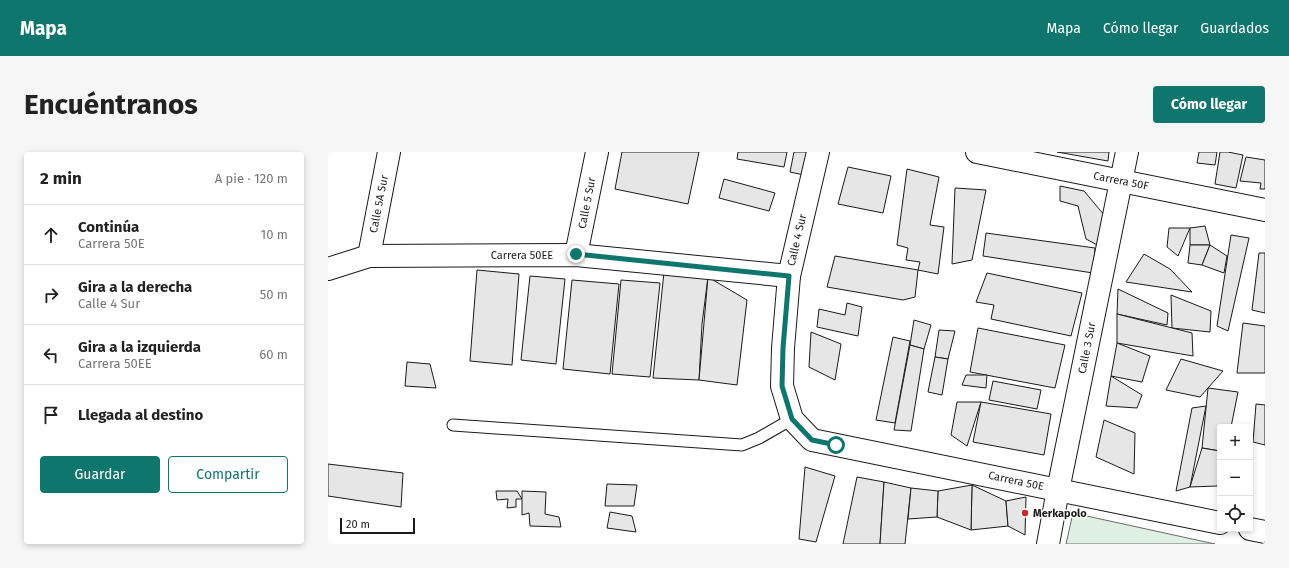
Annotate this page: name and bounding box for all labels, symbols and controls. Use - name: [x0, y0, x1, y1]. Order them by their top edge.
- text: Mapa: [20, 17, 67, 40]
- text: Mapa: [1047, 20, 1081, 37]
- text: Cómo llegar: [1103, 20, 1178, 37]
- text: Guardados: [1200, 20, 1269, 37]
- button: Cómo llegar: [1153, 86, 1265, 123]
- text: Encuéntranos: [24, 88, 198, 121]
- text: 2 min: [40, 168, 82, 189]
- street label: Carrera 50F: [1092, 169, 1150, 193]
- text: A pie · 120 m: [215, 171, 288, 186]
- street label: Calle 5A Sur: [367, 173, 391, 234]
- street label: Calle 5 Sur: [576, 175, 599, 230]
- street label: Calle 4 Sur: [785, 212, 809, 267]
- text: Continúa: [78, 218, 139, 236]
- icon: ahead: [40, 224, 62, 246]
- text: 10 m: [261, 227, 288, 242]
- text: Carrera 50E: [78, 236, 145, 251]
- route end: [567, 245, 585, 263]
- street label: Carrera 50EE: [491, 249, 553, 262]
- text: Gira a la derecha: [78, 278, 192, 296]
- icon: right: [40, 284, 62, 306]
- text: 50 m: [260, 287, 288, 302]
- text: Calle 4 Sur: [78, 296, 140, 311]
- street label: Calle 3 Sur: [1076, 320, 1099, 375]
- text: Gira a la izquierda: [78, 338, 201, 356]
- icon: left: [40, 344, 62, 366]
- text: 60 m: [259, 347, 288, 362]
- text: Carrera 50EE: [78, 356, 152, 371]
- icon: arrive: [40, 404, 62, 426]
- text: Llegada al destino: [78, 406, 203, 424]
- map controls: [1217, 424, 1253, 532]
- button: +: [1217, 424, 1253, 460]
- route start: [827, 436, 845, 454]
- button: Guardar: [40, 456, 160, 493]
- button: Compartir: [168, 456, 288, 493]
- button: −: [1217, 460, 1253, 496]
- street label: Carrera 50E: [987, 469, 1045, 493]
- button: locate: [1217, 496, 1253, 532]
- place label: Merkapolo: [1033, 507, 1087, 520]
- marker: Merkapolo: [1020, 508, 1030, 518]
- scale bar: [340, 516, 415, 535]
- text: 20 m: [346, 518, 370, 531]

